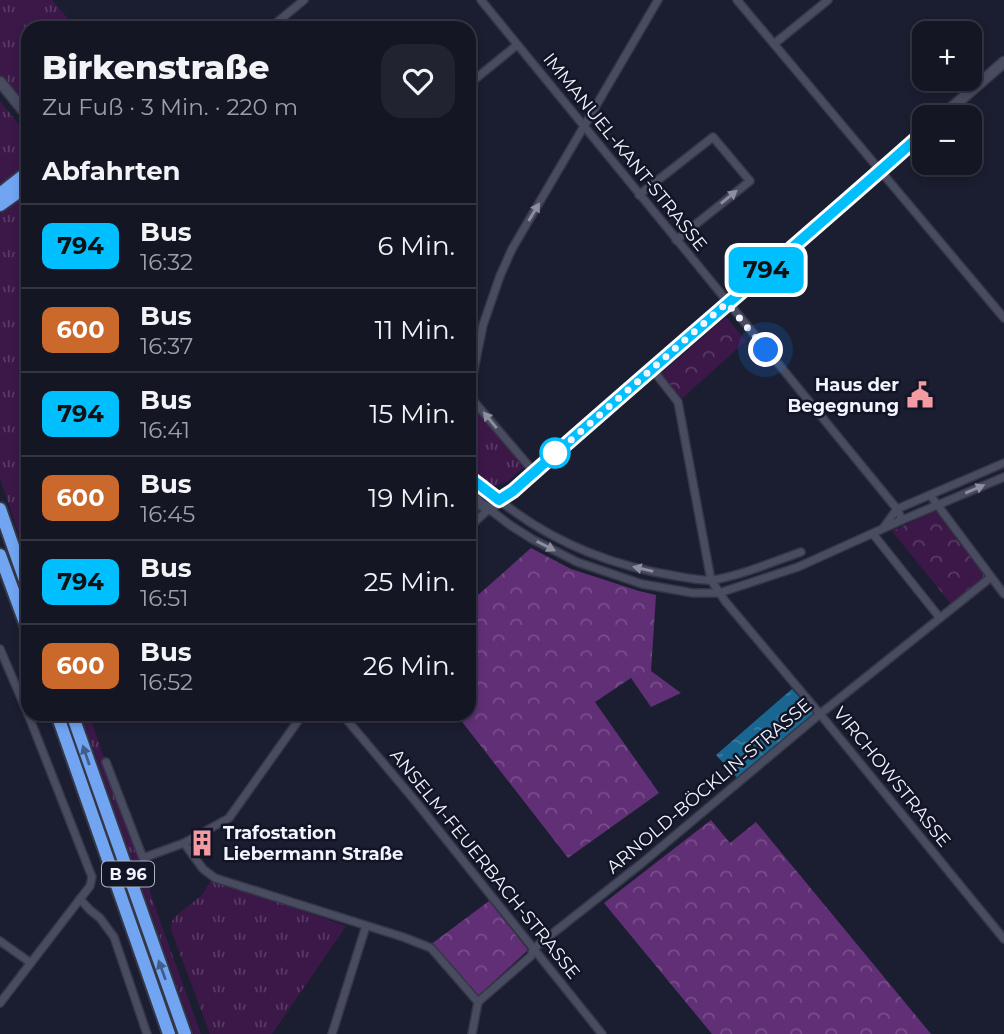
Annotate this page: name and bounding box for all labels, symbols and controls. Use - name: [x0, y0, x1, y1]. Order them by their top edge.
- map controls: [912, 21, 982, 175]
- button: +: [912, 21, 982, 91]
- button: heart: [381, 44, 455, 118]
- text: Birkenstraße: [42, 47, 269, 87]
- street label: IMMANUEL-KANT-STRASSE: [538, 49, 712, 255]
- text: Zu Fuß · 3 Min. · 220 m: [42, 93, 298, 121]
- button: −: [912, 105, 982, 175]
- text: Abfahrten: [42, 155, 181, 187]
- one-way arrow: [720, 190, 738, 205]
- one-way arrow: [527, 203, 540, 222]
- text: Bus: [140, 216, 192, 248]
- text: 6 Min.: [377, 230, 455, 262]
- text: 794: [57, 231, 104, 260]
- line badge: 794: [726, 247, 806, 293]
- text: 16:32: [140, 248, 193, 276]
- text: 794: [743, 255, 789, 284]
- text: Bus: [140, 300, 192, 332]
- text: 11 Min.: [375, 314, 455, 346]
- text: 600: [57, 315, 104, 344]
- text: 16:37: [140, 332, 193, 360]
- your location: [748, 332, 783, 367]
- place label: Haus der Begegnung: [787, 374, 899, 417]
- public building icon: Haus der Begegnung: [905, 380, 935, 410]
- text: Bus: [140, 384, 192, 416]
- text: 15 Min.: [369, 398, 455, 430]
- text: 794: [57, 399, 104, 428]
- one-way arrow: [482, 411, 498, 429]
- text: 16:41: [140, 416, 190, 444]
- unlabelled marker: [540, 438, 570, 468]
- text: Bus: [140, 468, 192, 500]
- text: 19 Min.: [368, 482, 455, 514]
- text: 600: [57, 483, 104, 512]
- one-way arrow: [965, 484, 986, 495]
- text: 16:45: [140, 500, 195, 528]
- one-way arrow: [536, 540, 556, 551]
- text: Bus: [140, 552, 192, 584]
- one-way arrow: [632, 564, 654, 575]
- text: 25 Min.: [364, 566, 455, 598]
- text: 794: [57, 567, 104, 596]
- text: 16:51: [140, 584, 189, 612]
- text: Bus: [140, 636, 192, 668]
- text: 26 Min.: [363, 650, 455, 682]
- text: 600: [57, 651, 104, 680]
- text: 16:52: [140, 668, 193, 696]
- street label: ARNOLD-BÖCKLIN-STRASSE: [602, 694, 816, 878]
- street label: VIRCHOWSTRASSE: [829, 702, 955, 852]
- one-way arrow: [80, 745, 91, 766]
- street label: ANSELM-FEUERBACH-STRASSE: [385, 745, 585, 983]
- place label: Trafostation Liebermann Straße: [223, 822, 403, 865]
- building icon: Trafostation Liebermann Straße: [187, 828, 217, 858]
- road number: B 96: [102, 862, 154, 887]
- one-way arrow: [156, 959, 167, 980]

